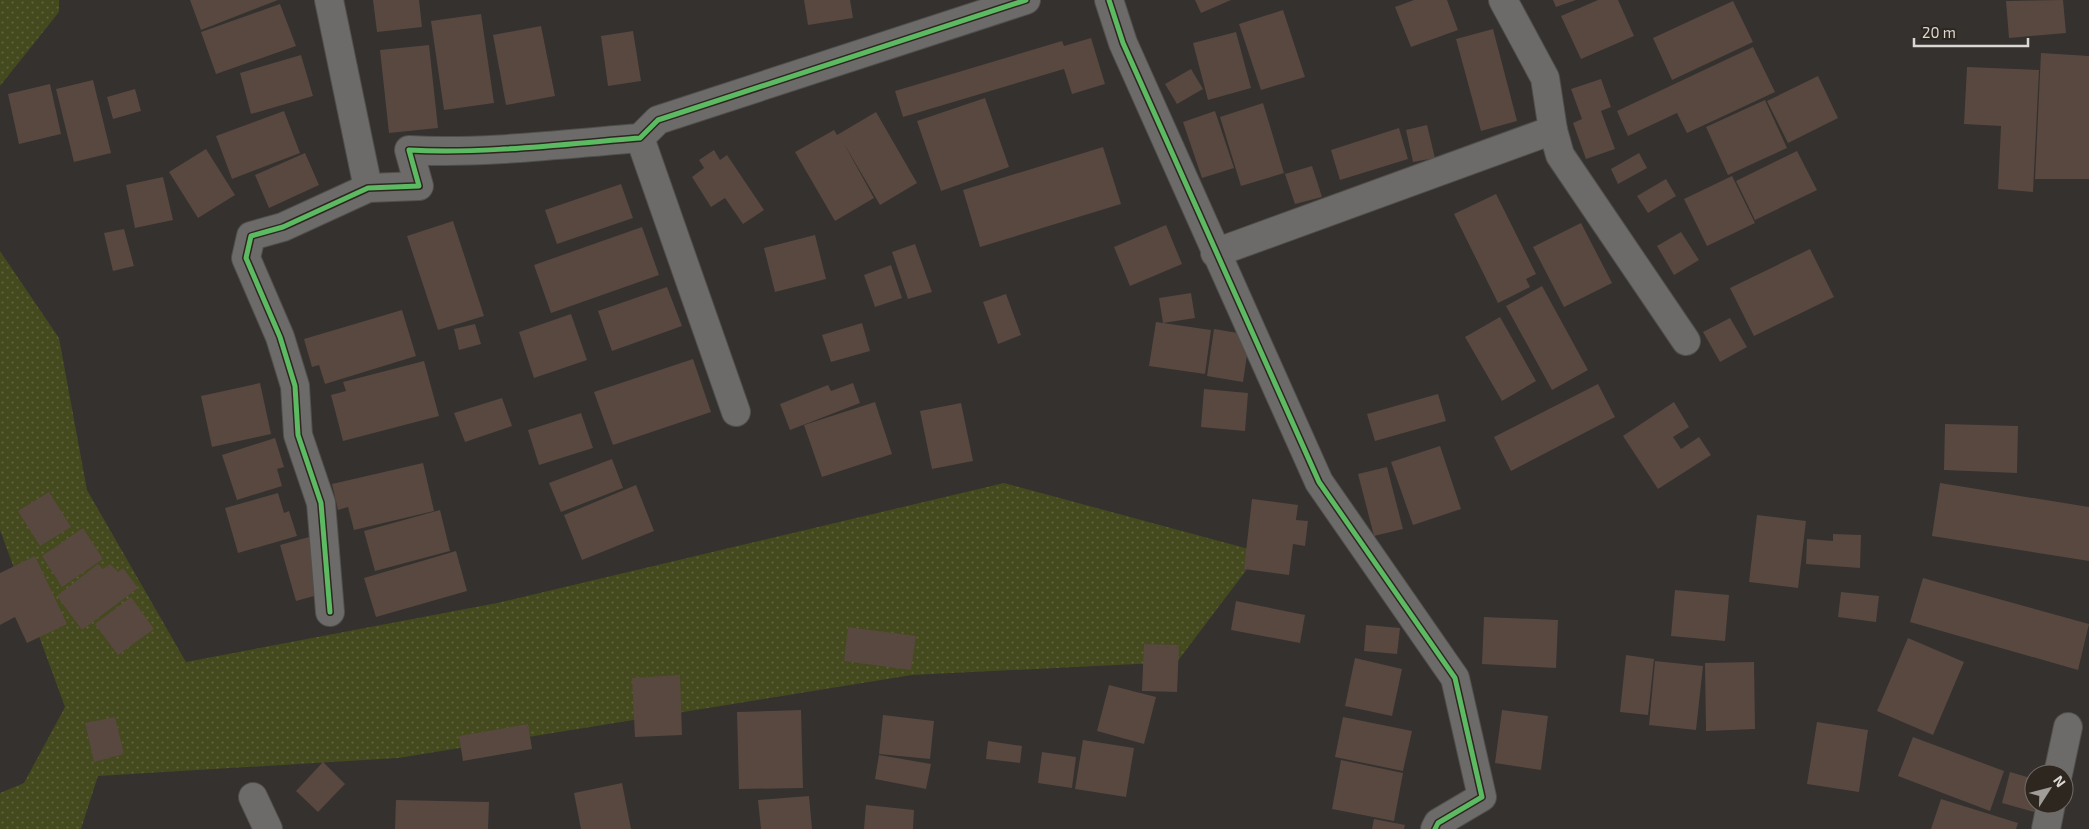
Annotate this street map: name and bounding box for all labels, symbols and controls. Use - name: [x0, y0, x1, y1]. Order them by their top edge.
- scale bar: [1914, 15, 2028, 47]
- text: 20 m: [1922, 23, 1956, 41]
- north arrow: [2024, 764, 2074, 814]
- text: N: [2050, 772, 2070, 790]

